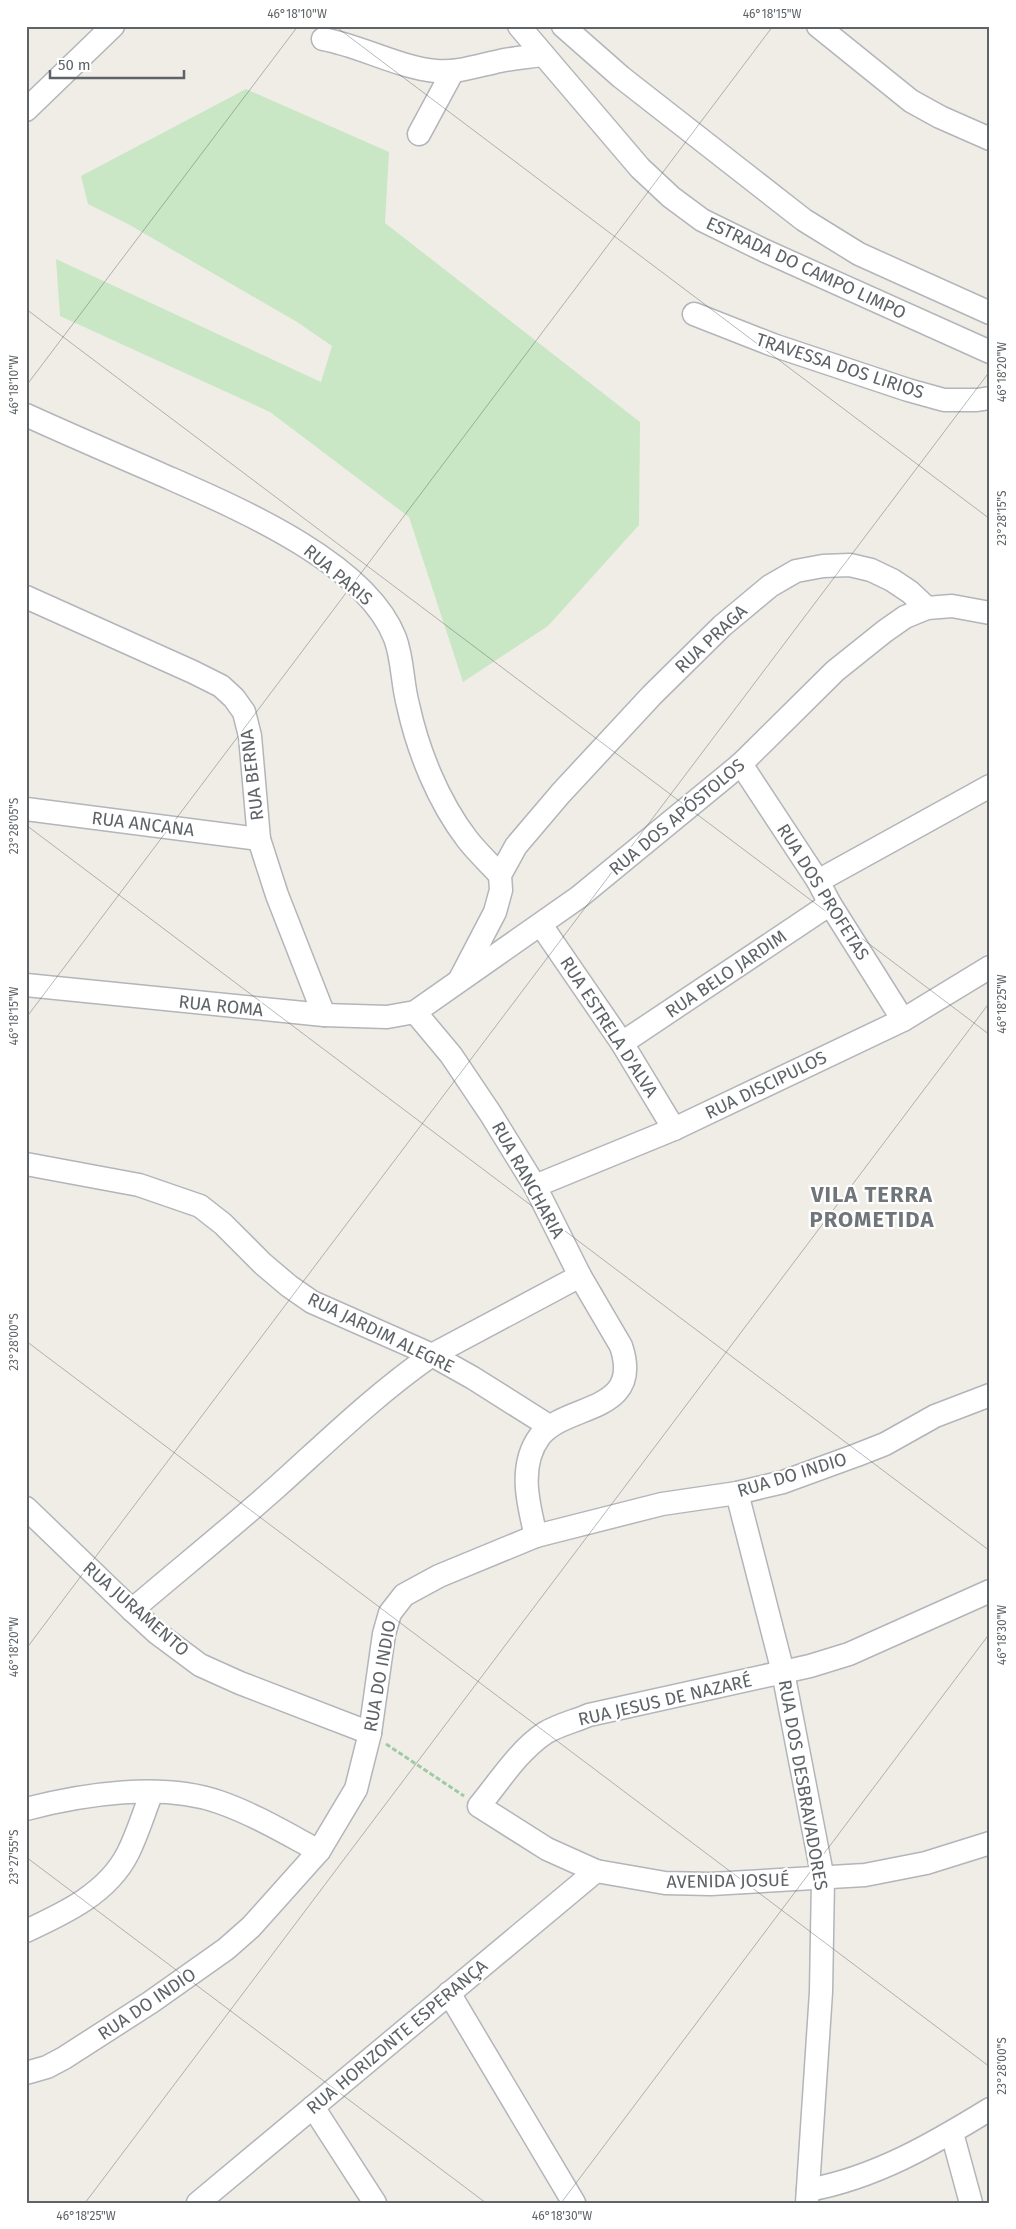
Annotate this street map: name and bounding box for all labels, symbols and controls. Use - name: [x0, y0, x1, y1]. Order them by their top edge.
- text: 46°18'10"W: [267, 7, 327, 21]
- text: 46°18'15"W: [743, 7, 801, 21]
- scale bar: [50, 48, 184, 80]
- text: 50 m: [58, 56, 91, 74]
- street label: ESTRADA DO CAMPO LIMPO: [703, 212, 909, 324]
- street label: TRAVESSA DOS LIRIOS: [753, 328, 927, 404]
- text: 46°18'20"W: [995, 342, 1009, 402]
- text: 46°18'10"W: [7, 355, 21, 415]
- text: 23°28'15"S: [995, 490, 1009, 546]
- street label: RUA PARIS: [299, 540, 377, 610]
- street label: RUA PRAGA: [670, 600, 752, 678]
- street label: RUA BERNA: [235, 727, 269, 822]
- street label: RUA DOS APÓSTOLOS: [605, 754, 749, 880]
- text: 23°28'05"S: [7, 797, 21, 854]
- street label: RUA ANCANA: [90, 807, 196, 841]
- street label: RUA DOS PROFETAS: [772, 820, 874, 964]
- street label: RUA BELO JARDIM: [661, 925, 791, 1023]
- street label: RUA ESTRELA D'ALVA: [555, 953, 663, 1102]
- text: 46°18'25"W: [995, 974, 1009, 1034]
- text: 46°18'15"W: [7, 987, 21, 1045]
- street label: RUA ROMA: [178, 991, 265, 1021]
- street label: RUA DISCIPULOS: [702, 1046, 831, 1124]
- street label: RUA RANCHARIA: [487, 1118, 570, 1243]
- district label: VILA TERRA PROMETIDA: [810, 1181, 934, 1233]
- street label: RUA JARDIM ALEGRE: [304, 1288, 458, 1378]
- text: 23°28'00"S: [7, 1313, 21, 1371]
- street label: RUA DO INDIO: [735, 1448, 849, 1502]
- street label: RUA JURAMENTO: [78, 1557, 194, 1661]
- text: 46°18'30"W: [995, 1605, 1009, 1665]
- text: 46°18'20"W: [7, 1617, 21, 1677]
- street label: RUA DO INDIO: [359, 1618, 401, 1734]
- street label: RUA JESUS DE NAZARÉ: [576, 1668, 754, 1731]
- street label: RUA DOS DESBRAVADORES: [774, 1678, 832, 1892]
- text: 23°27'55"S: [7, 1829, 21, 1884]
- street label: AVENIDA JOSUÉ: [666, 1868, 790, 1893]
- street label: RUA HORIZONTE ESPERANÇA: [302, 1954, 492, 2119]
- street label: RUA DO INDIO: [94, 1963, 200, 2045]
- text: 23°28'00"S: [995, 2037, 1009, 2095]
- text: 46°18'25"W: [56, 2209, 116, 2223]
- text: 46°18'30"W: [532, 2209, 592, 2223]

